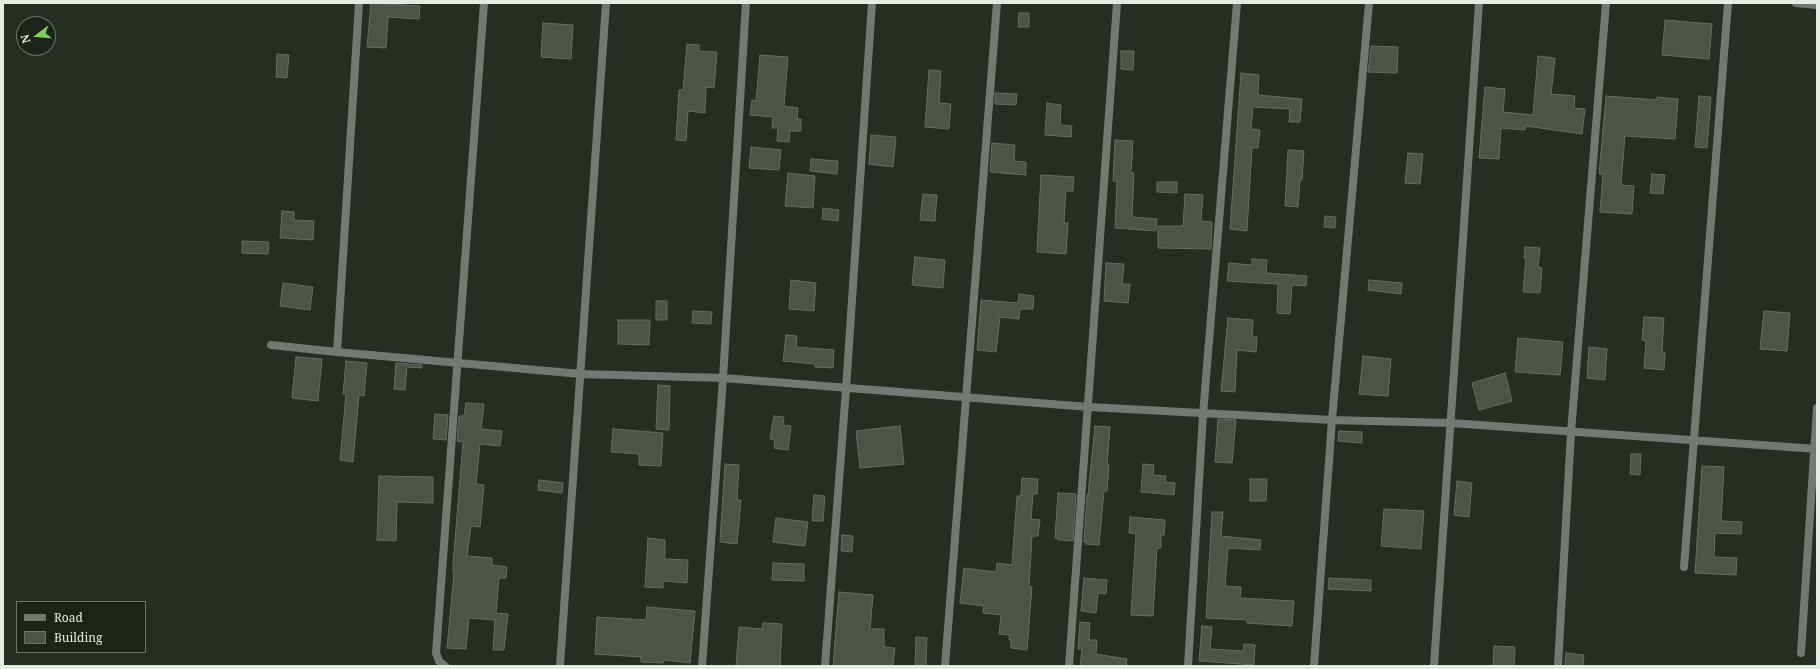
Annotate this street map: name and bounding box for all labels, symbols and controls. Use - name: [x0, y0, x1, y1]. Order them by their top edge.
- north arrow: [16, 16, 56, 56]
- text: N: [17, 33, 33, 45]
- legend: [16, 601, 146, 653]
- text: Road: [54, 609, 83, 626]
- text: Building: [54, 629, 102, 646]

